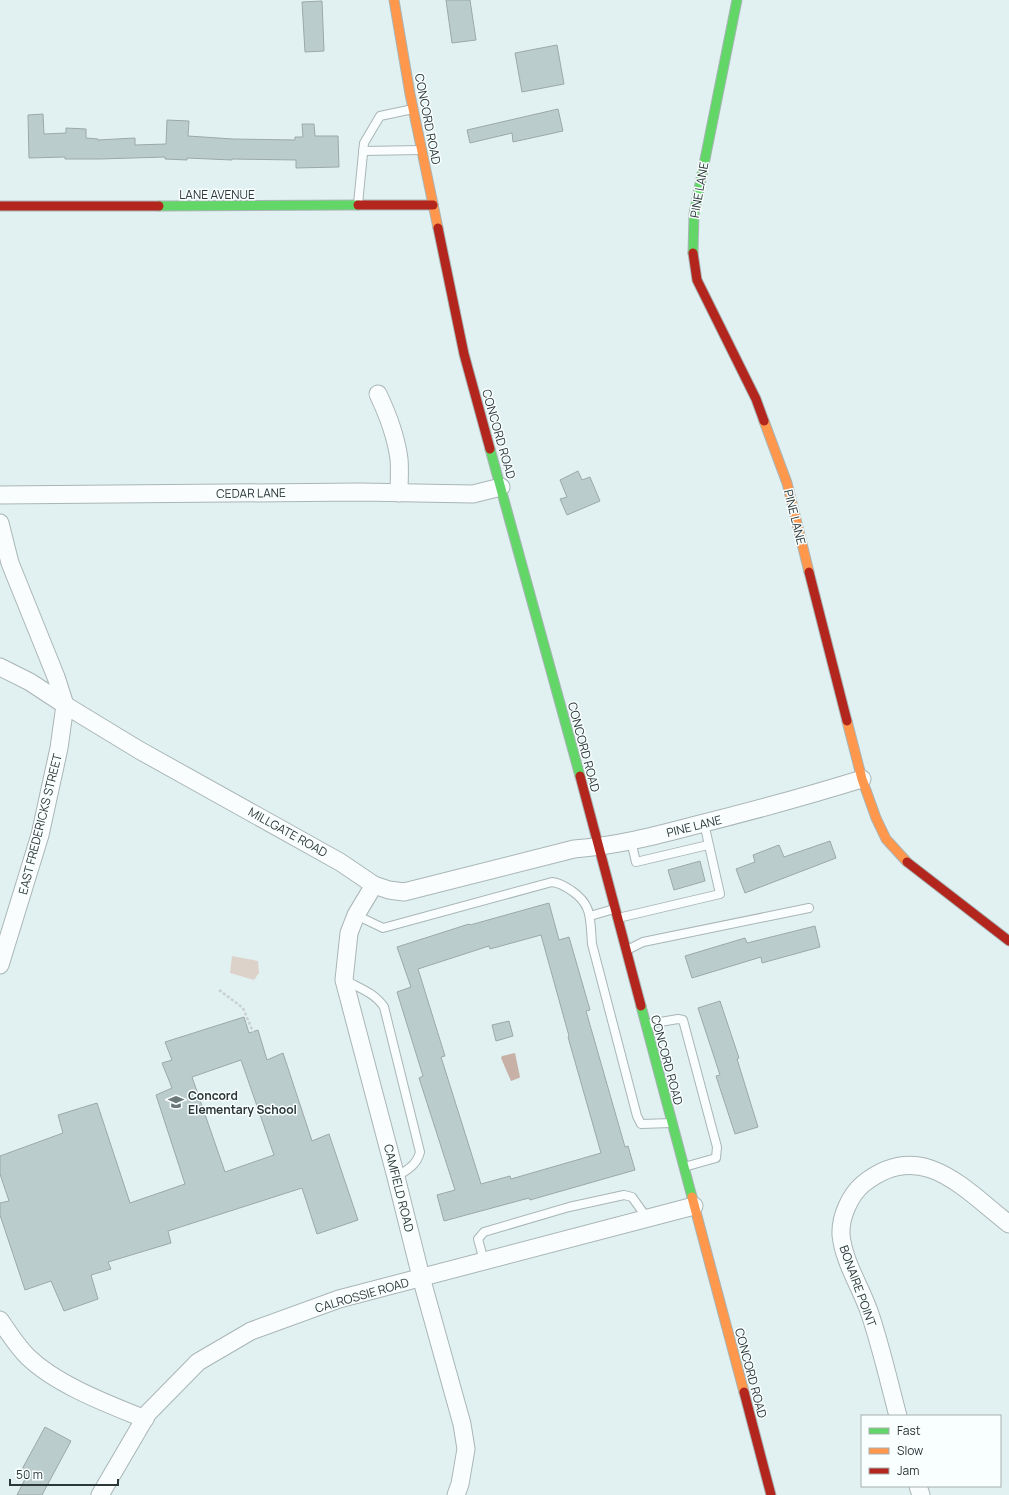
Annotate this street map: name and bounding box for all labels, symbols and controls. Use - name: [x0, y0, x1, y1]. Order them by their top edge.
- street label: CONCORD ROAD: [411, 72, 445, 166]
- street label: PINE LANE: [686, 161, 712, 219]
- street label: LANE AVENUE: [179, 186, 255, 203]
- street label: CONCORD ROAD: [478, 387, 520, 481]
- street label: CEDAR LANE: [216, 484, 286, 502]
- street label: PINE LANE: [780, 488, 810, 547]
- street label: CONCORD ROAD: [564, 700, 604, 794]
- street label: EAST FREDERICKS STREET: [14, 751, 66, 896]
- street label: MILLGATE ROAD: [245, 803, 331, 861]
- street label: PINE LANE: [665, 811, 724, 841]
- street label: CONCORD ROAD: [647, 1013, 687, 1107]
- place label: Concord Elementary School: [188, 1087, 297, 1118]
- school or university icon: Concord Elementary School: [167, 1093, 185, 1111]
- street label: CAMFIELD ROAD: [380, 1142, 418, 1234]
- street label: BONAIRE POINT: [835, 1243, 881, 1330]
- street label: CALROSSIE ROAD: [313, 1273, 411, 1317]
- street label: CONCORD ROAD: [731, 1326, 771, 1420]
- legend: [861, 1415, 1001, 1487]
- text: Fast: [897, 1422, 921, 1439]
- text: Slow: [897, 1442, 923, 1459]
- scale bar: [10, 1461, 118, 1487]
- text: Jam: [897, 1462, 919, 1479]
- text: 50 m: [16, 1466, 43, 1483]

